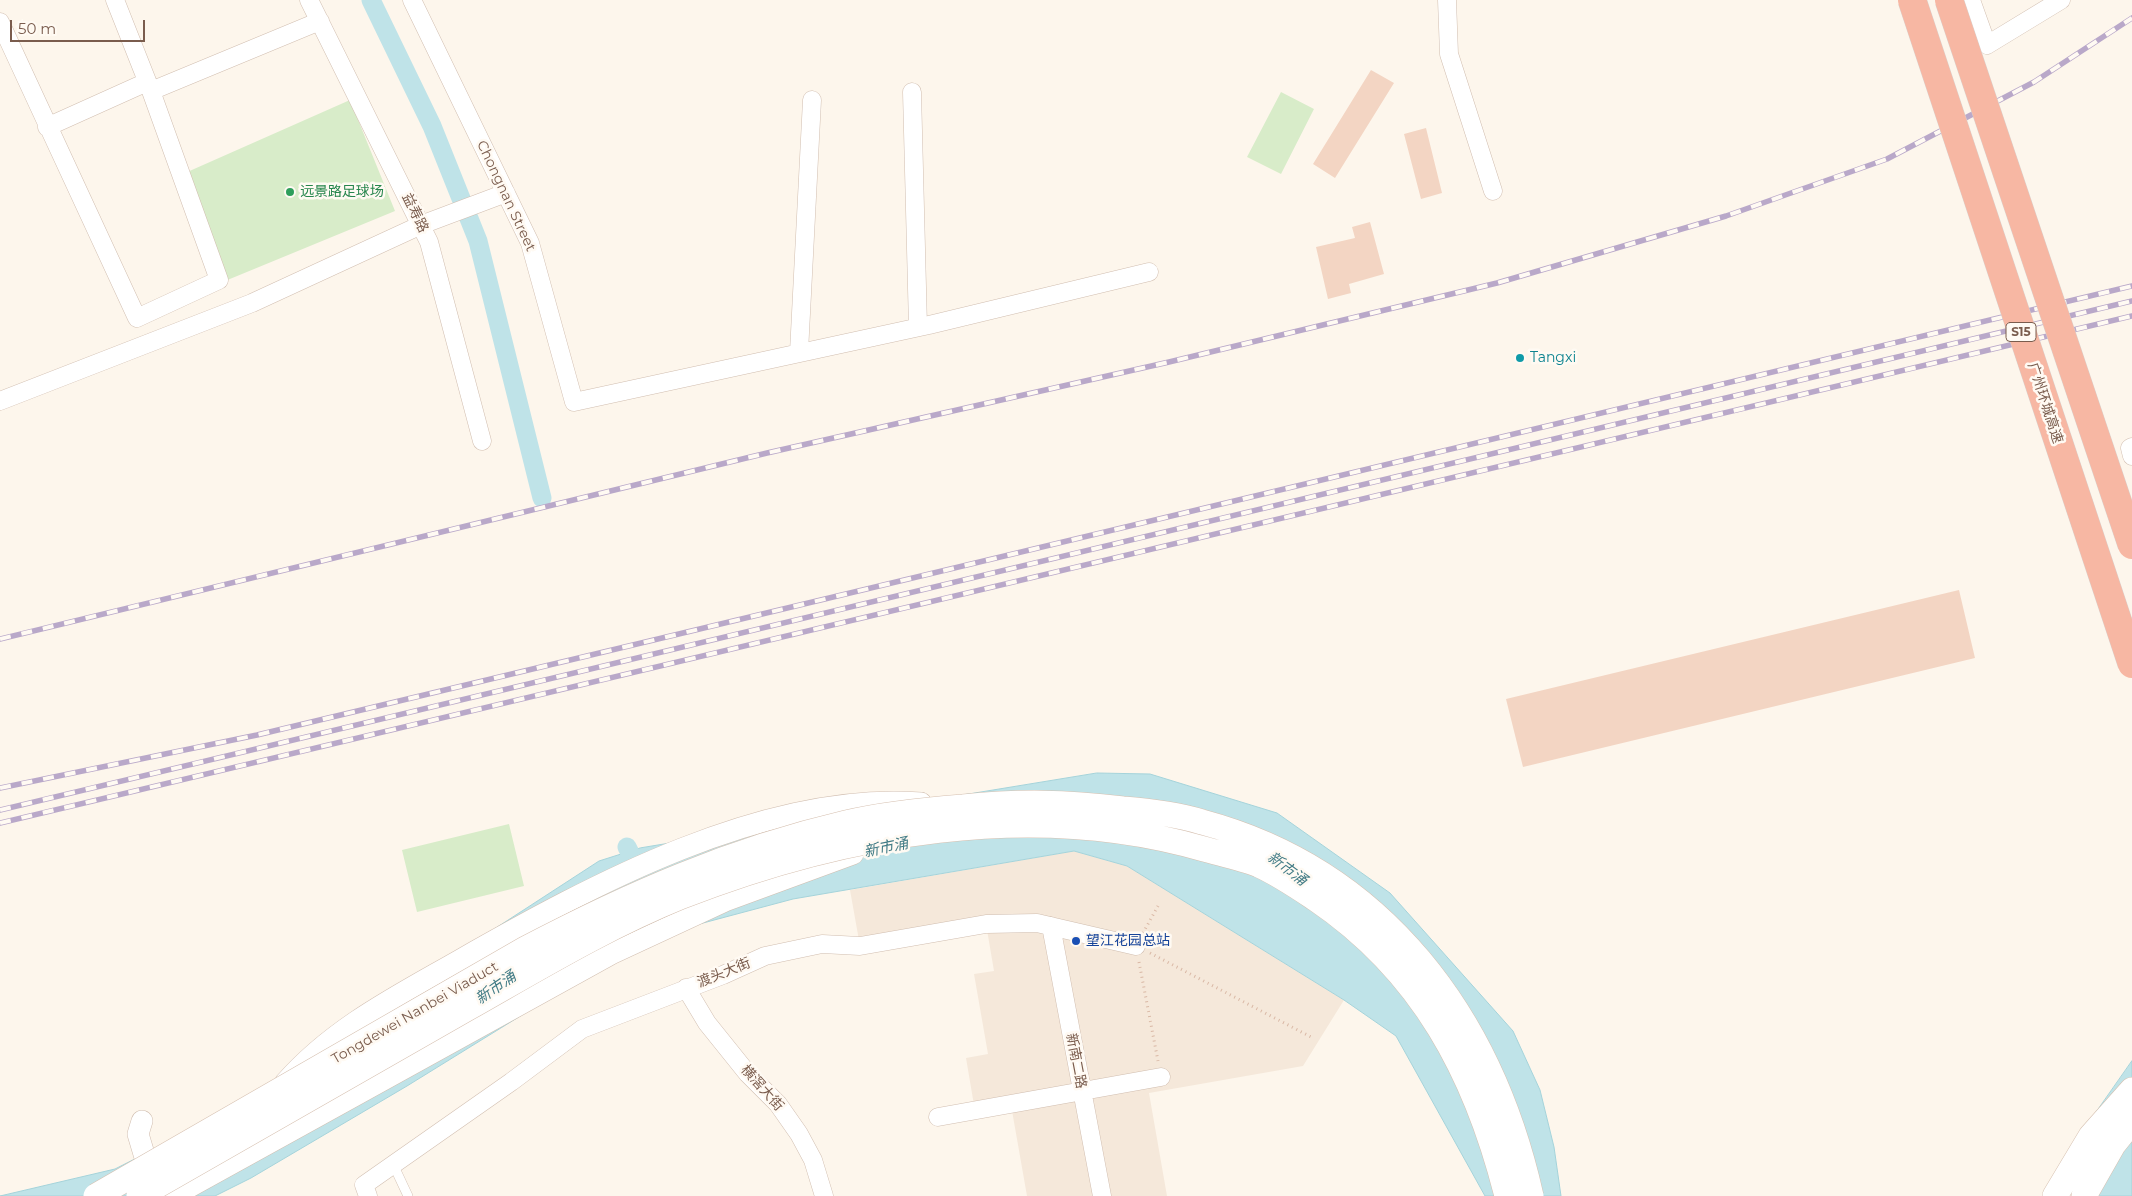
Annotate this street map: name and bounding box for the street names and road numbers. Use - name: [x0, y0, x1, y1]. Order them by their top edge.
- street label: Chongnan Street: [473, 138, 539, 254]
- street label: 益寿路: [398, 190, 432, 236]
- road number: S15: [2006, 322, 2036, 342]
- street label: 广州环城高速: [2024, 360, 2066, 446]
- street label: 渡头大街: [695, 955, 753, 991]
- street label: Tongdewei Nanbei Viaduct: [329, 958, 501, 1068]
- street label: 新南二路: [1062, 1032, 1090, 1090]
- street label: 横滘大街: [737, 1062, 787, 1114]

